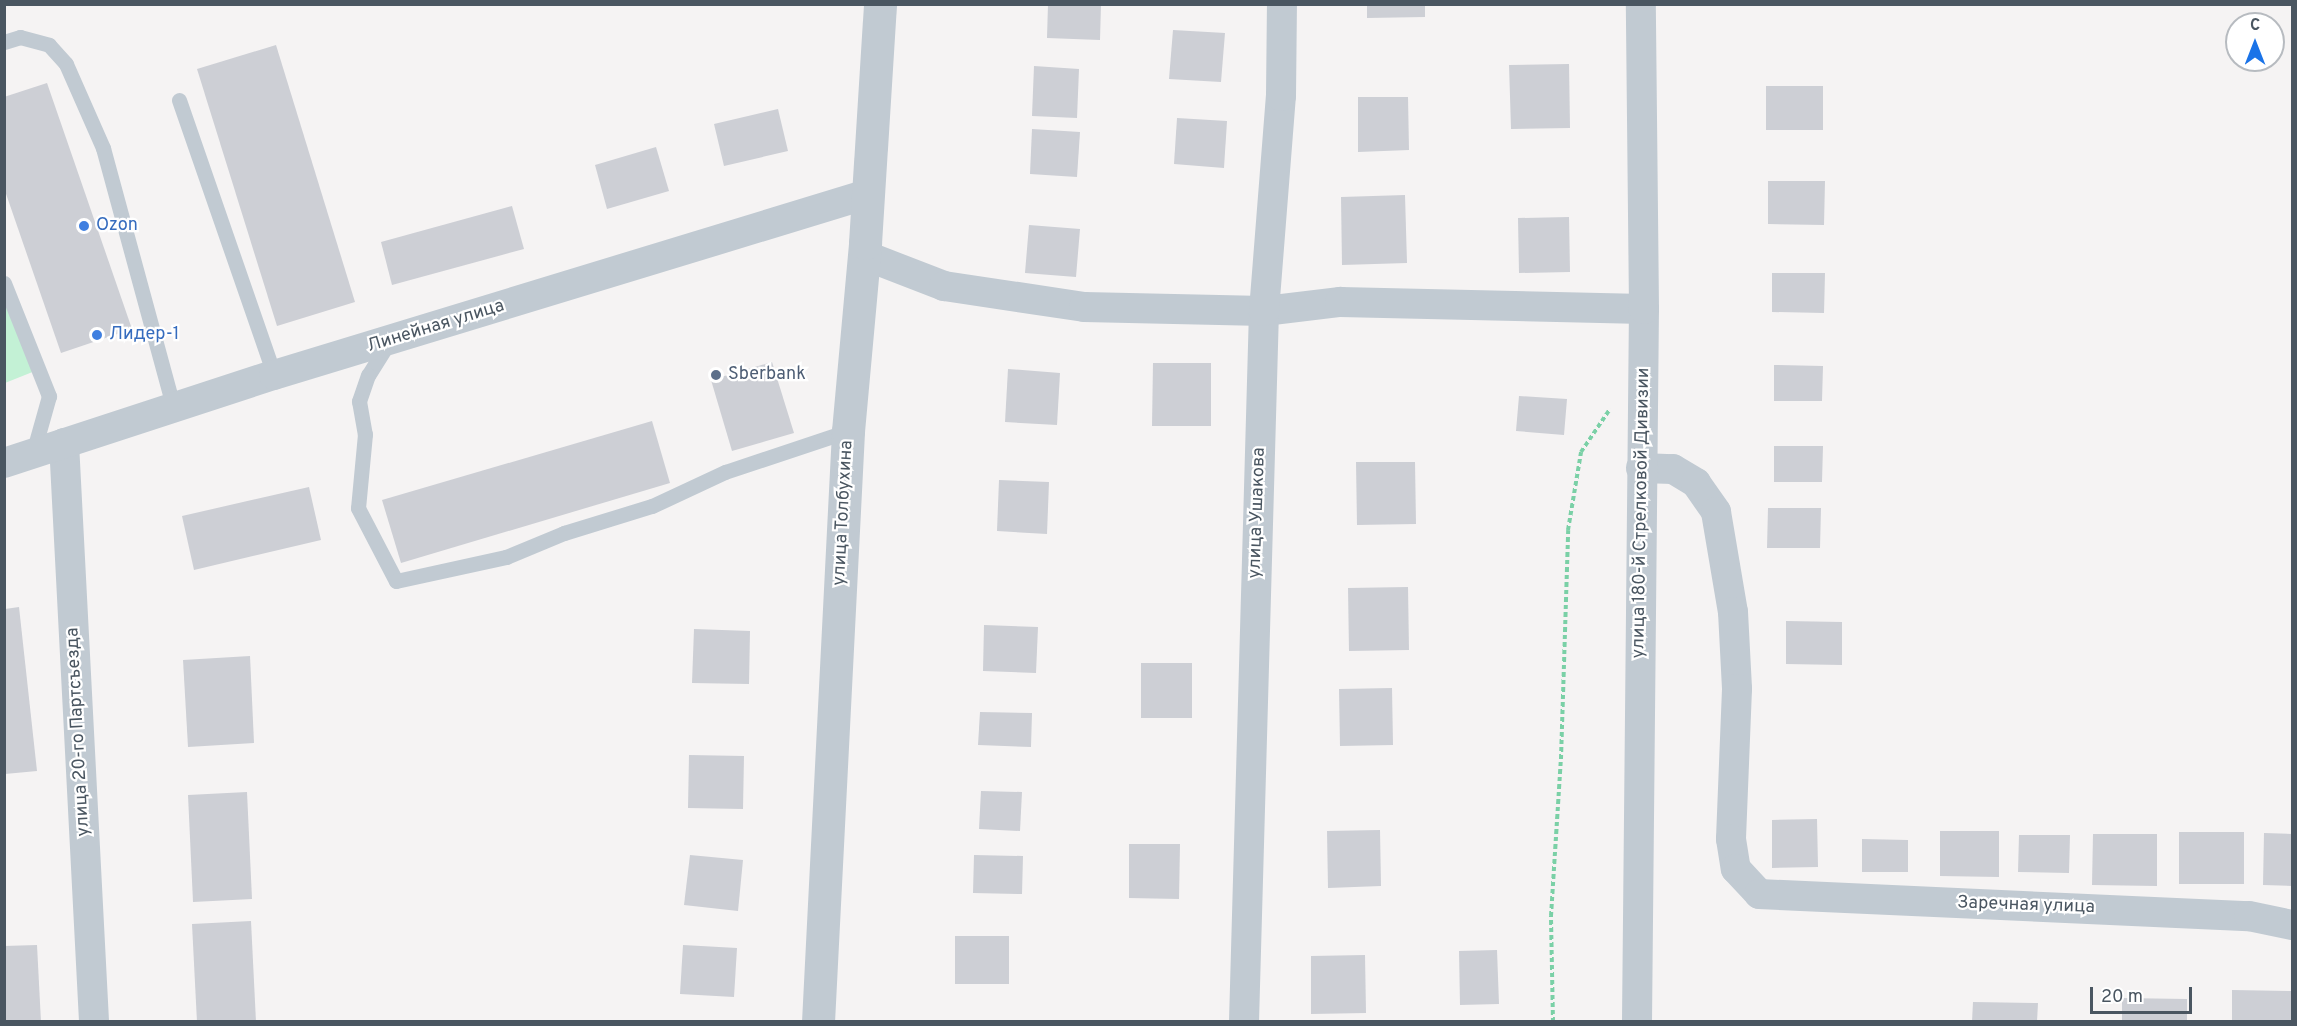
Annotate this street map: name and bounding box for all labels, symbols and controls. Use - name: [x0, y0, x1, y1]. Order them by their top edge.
- north arrow: [2225, 12, 2285, 72]
- text: С: [2250, 16, 2260, 36]
- place label: Ozon: [96, 215, 138, 237]
- marker: Ozon: [77, 219, 91, 233]
- street label: Линейная улица: [365, 296, 507, 358]
- place label: Лидер-1: [109, 324, 180, 346]
- marker: Лидер-1: [90, 328, 104, 342]
- place label: Sberbank: [728, 364, 806, 386]
- street label: улица 180-й Стрелковой Дивизии: [1629, 367, 1655, 659]
- marker: Sberbank: [709, 368, 723, 382]
- street label: улица Толбухина: [829, 439, 859, 587]
- street label: улица Ушакова: [1245, 447, 1271, 579]
- street label: улица 20-го Партсъезда: [63, 627, 95, 837]
- street label: Заречная улица: [1957, 893, 2095, 919]
- scale bar: [2093, 975, 2195, 1013]
- text: 20 m: [2101, 986, 2143, 1009]

